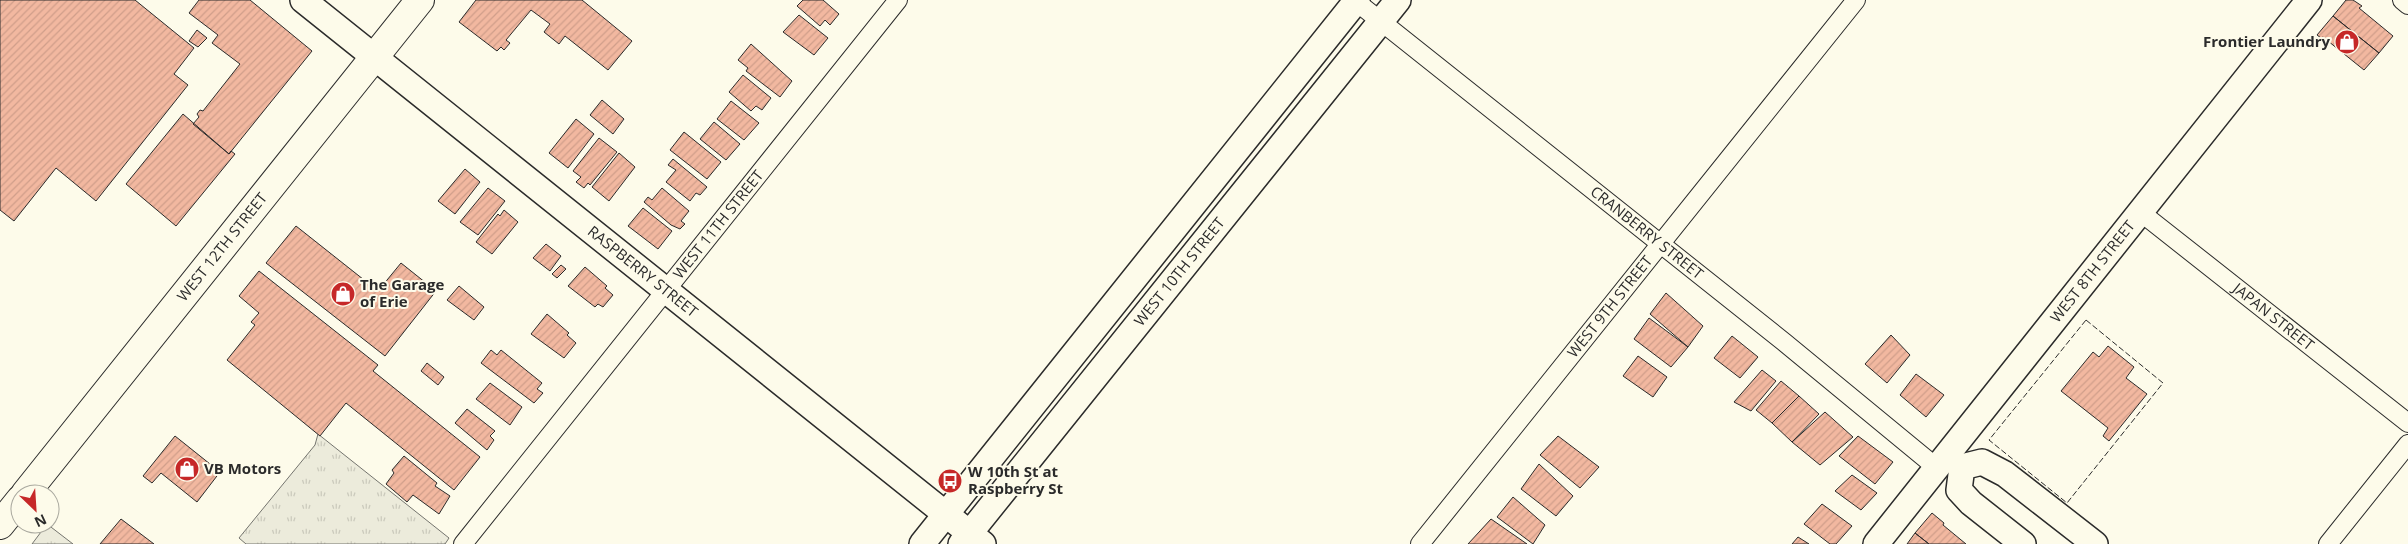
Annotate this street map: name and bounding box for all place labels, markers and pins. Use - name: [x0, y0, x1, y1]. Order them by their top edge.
- shop icon: Frontier Laundry: [2334, 29, 2360, 55]
- place label: Frontier Laundry: [2203, 31, 2330, 51]
- place label: The Garage of Erie: [360, 274, 445, 311]
- shop icon: The Garage of Erie: [330, 281, 356, 307]
- shop icon: VB Motors: [174, 456, 200, 482]
- place label: VB Motors: [204, 458, 281, 478]
- place label: W 10th St at Raspberry St: [968, 461, 1064, 498]
- bus stop icon: W 10th St at Raspberry St: [937, 468, 963, 494]

